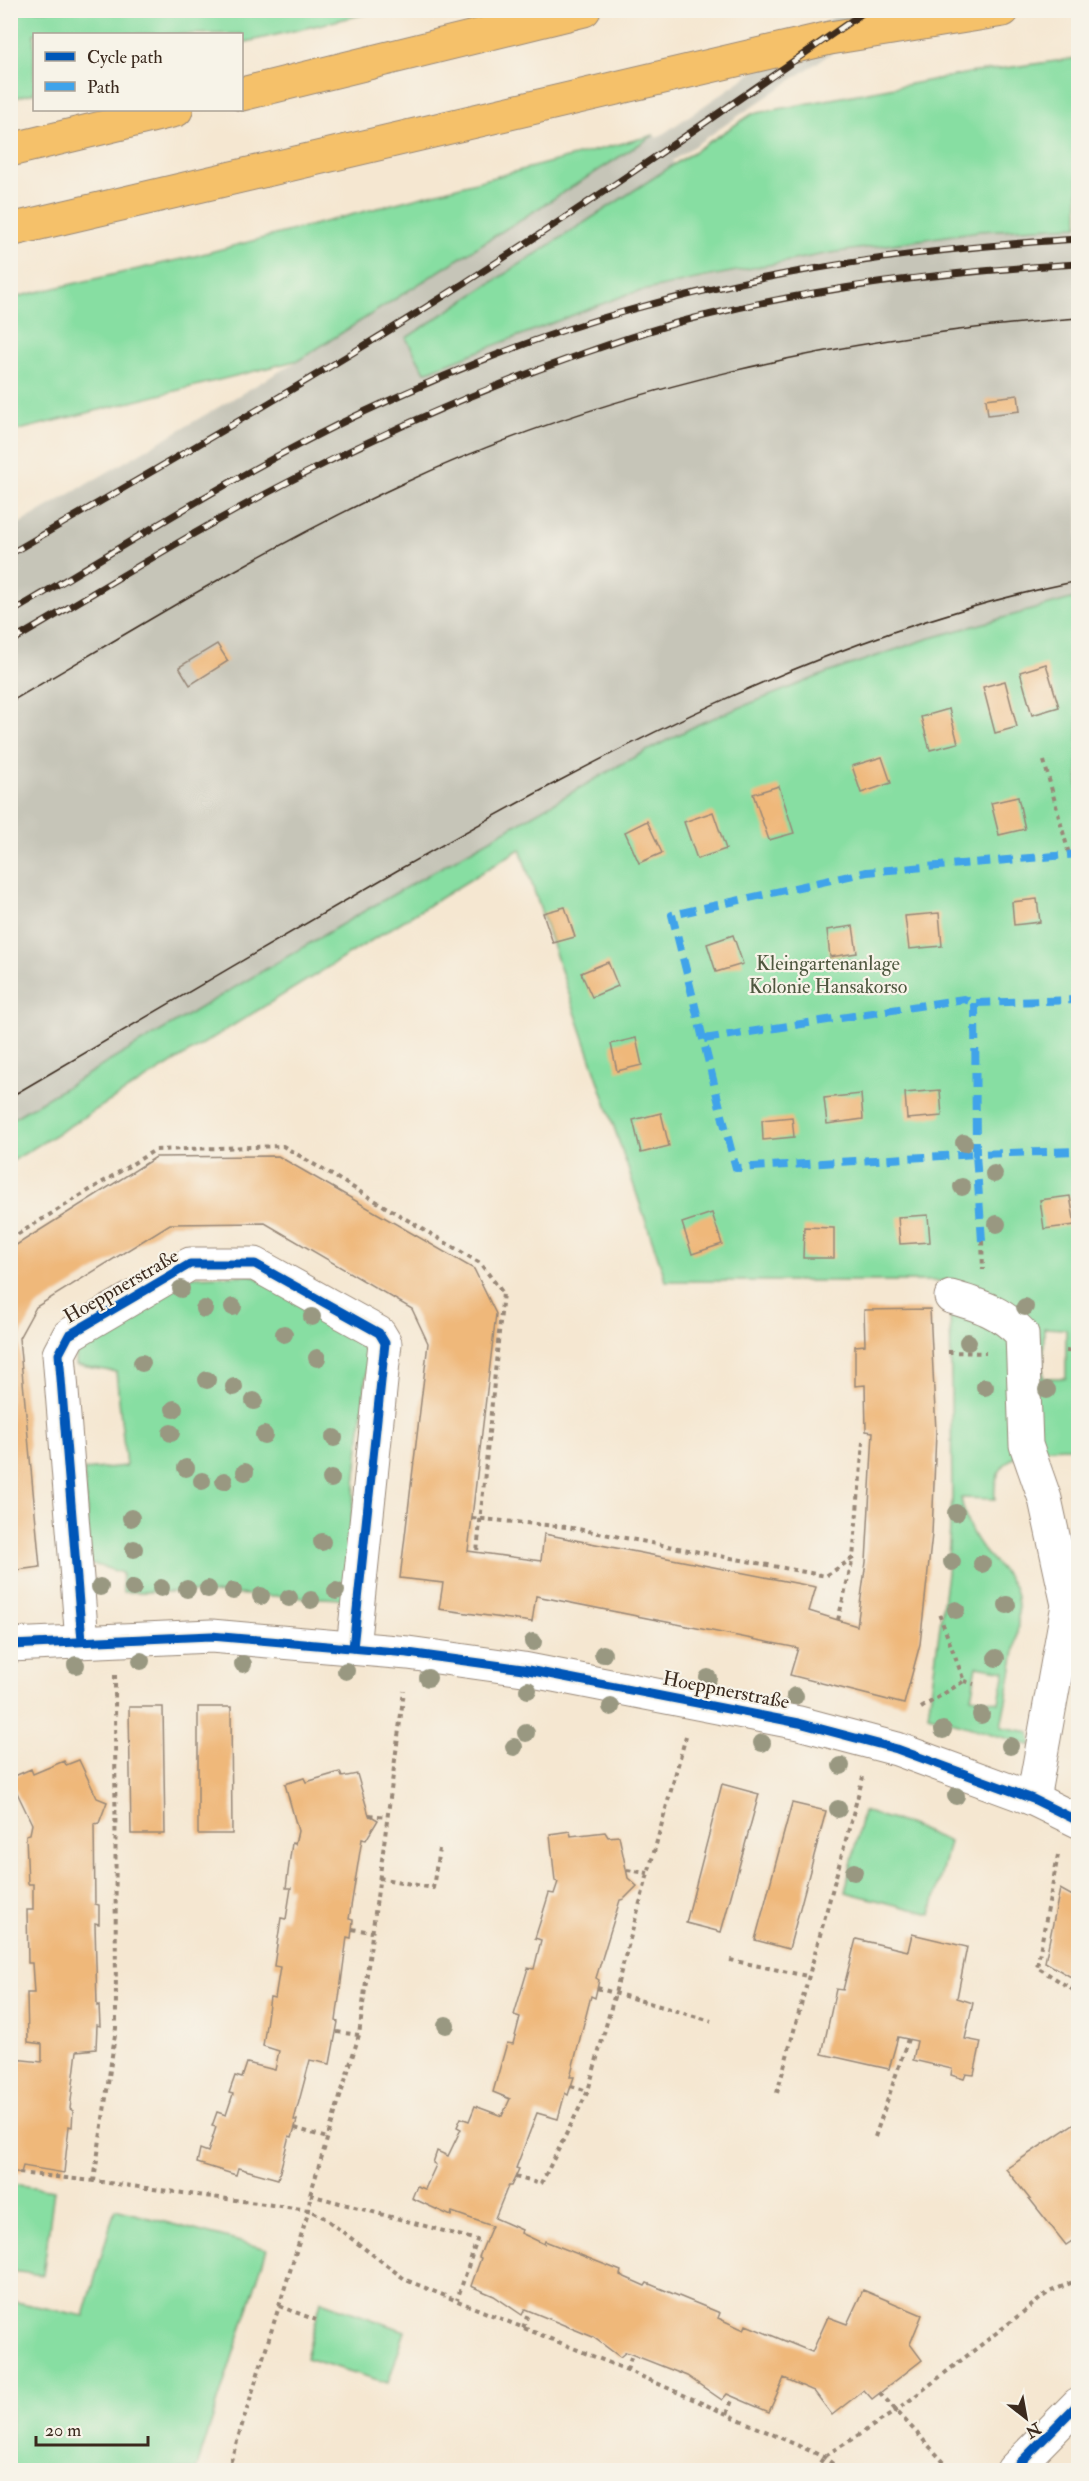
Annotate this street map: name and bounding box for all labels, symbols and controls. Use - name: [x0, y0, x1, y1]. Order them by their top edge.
- legend: [33, 33, 243, 111]
- text: Cycle path: [87, 46, 163, 69]
- text: Path: [87, 76, 120, 99]
- park label: Kleingartenanlage Kolonie Hansakorso: [749, 951, 907, 999]
- street label: Hoeppnerstraße: [59, 1243, 183, 1330]
- street label: Hoeppnerstraße: [660, 1665, 792, 1716]
- north arrow: [996, 2388, 1056, 2448]
- scale bar: [36, 2409, 148, 2447]
- text: N: [1021, 2417, 1045, 2443]
- text: 20 m: [45, 2419, 81, 2442]

